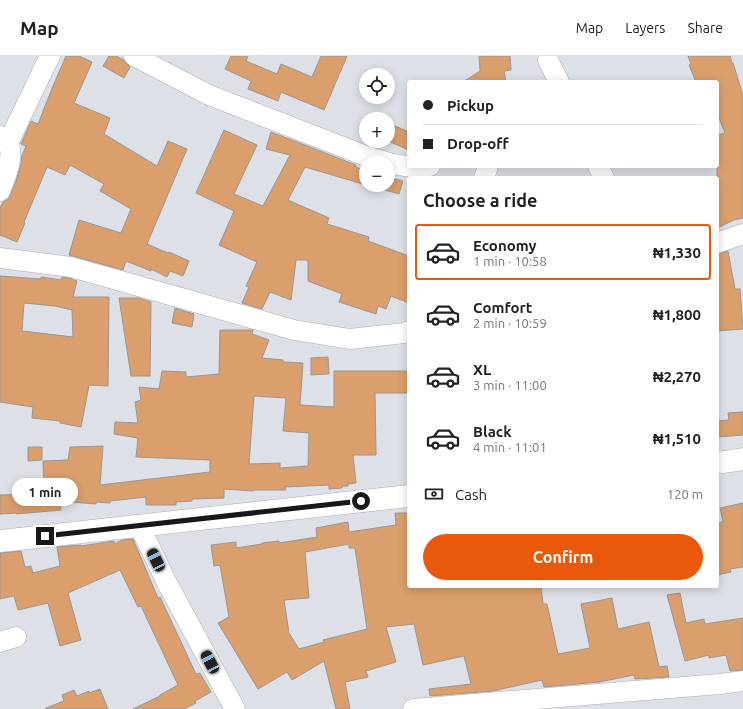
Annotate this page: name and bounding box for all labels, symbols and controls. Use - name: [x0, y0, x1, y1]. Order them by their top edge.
- text: Map: [20, 17, 59, 39]
- text: Map: [576, 20, 603, 36]
- text: Layers: [625, 20, 665, 36]
- text: Share: [687, 20, 723, 36]
- map controls: [359, 68, 395, 192]
- button: locate: [359, 68, 395, 104]
- text: Pickup: [447, 97, 494, 114]
- button: +: [359, 112, 395, 148]
- text: Drop-off: [447, 135, 509, 152]
- button: −: [359, 156, 395, 192]
- text: Choose a ride: [423, 190, 537, 210]
- icon: car: [425, 234, 461, 270]
- text: Economy: [473, 237, 537, 254]
- text: ₦1,330: [653, 244, 701, 261]
- text: 1 min · 10:58: [473, 254, 547, 268]
- icon: car: [425, 296, 461, 332]
- text: Comfort: [473, 299, 532, 316]
- text: ₦1,800: [653, 306, 701, 323]
- text: 2 min · 10:59: [473, 316, 547, 330]
- icon: car: [425, 358, 461, 394]
- text: XL: [473, 361, 491, 378]
- text: ₦2,270: [653, 368, 701, 385]
- text: 3 min · 11:00: [473, 378, 547, 392]
- icon: car: [425, 420, 461, 456]
- text: Black: [473, 423, 512, 440]
- text: ₦1,510: [653, 430, 701, 447]
- text: 4 min · 11:01: [473, 440, 547, 454]
- callout: 1 min: [12, 478, 78, 506]
- icon: cash: [423, 483, 445, 505]
- text: 1 min: [29, 485, 61, 499]
- text: Cash: [455, 486, 487, 503]
- text: 120 m: [667, 487, 703, 501]
- route start: [352, 492, 370, 510]
- route end: [36, 527, 54, 545]
- button: Confirm: [423, 534, 703, 580]
- car: [145, 547, 167, 573]
- car: [199, 649, 221, 675]

